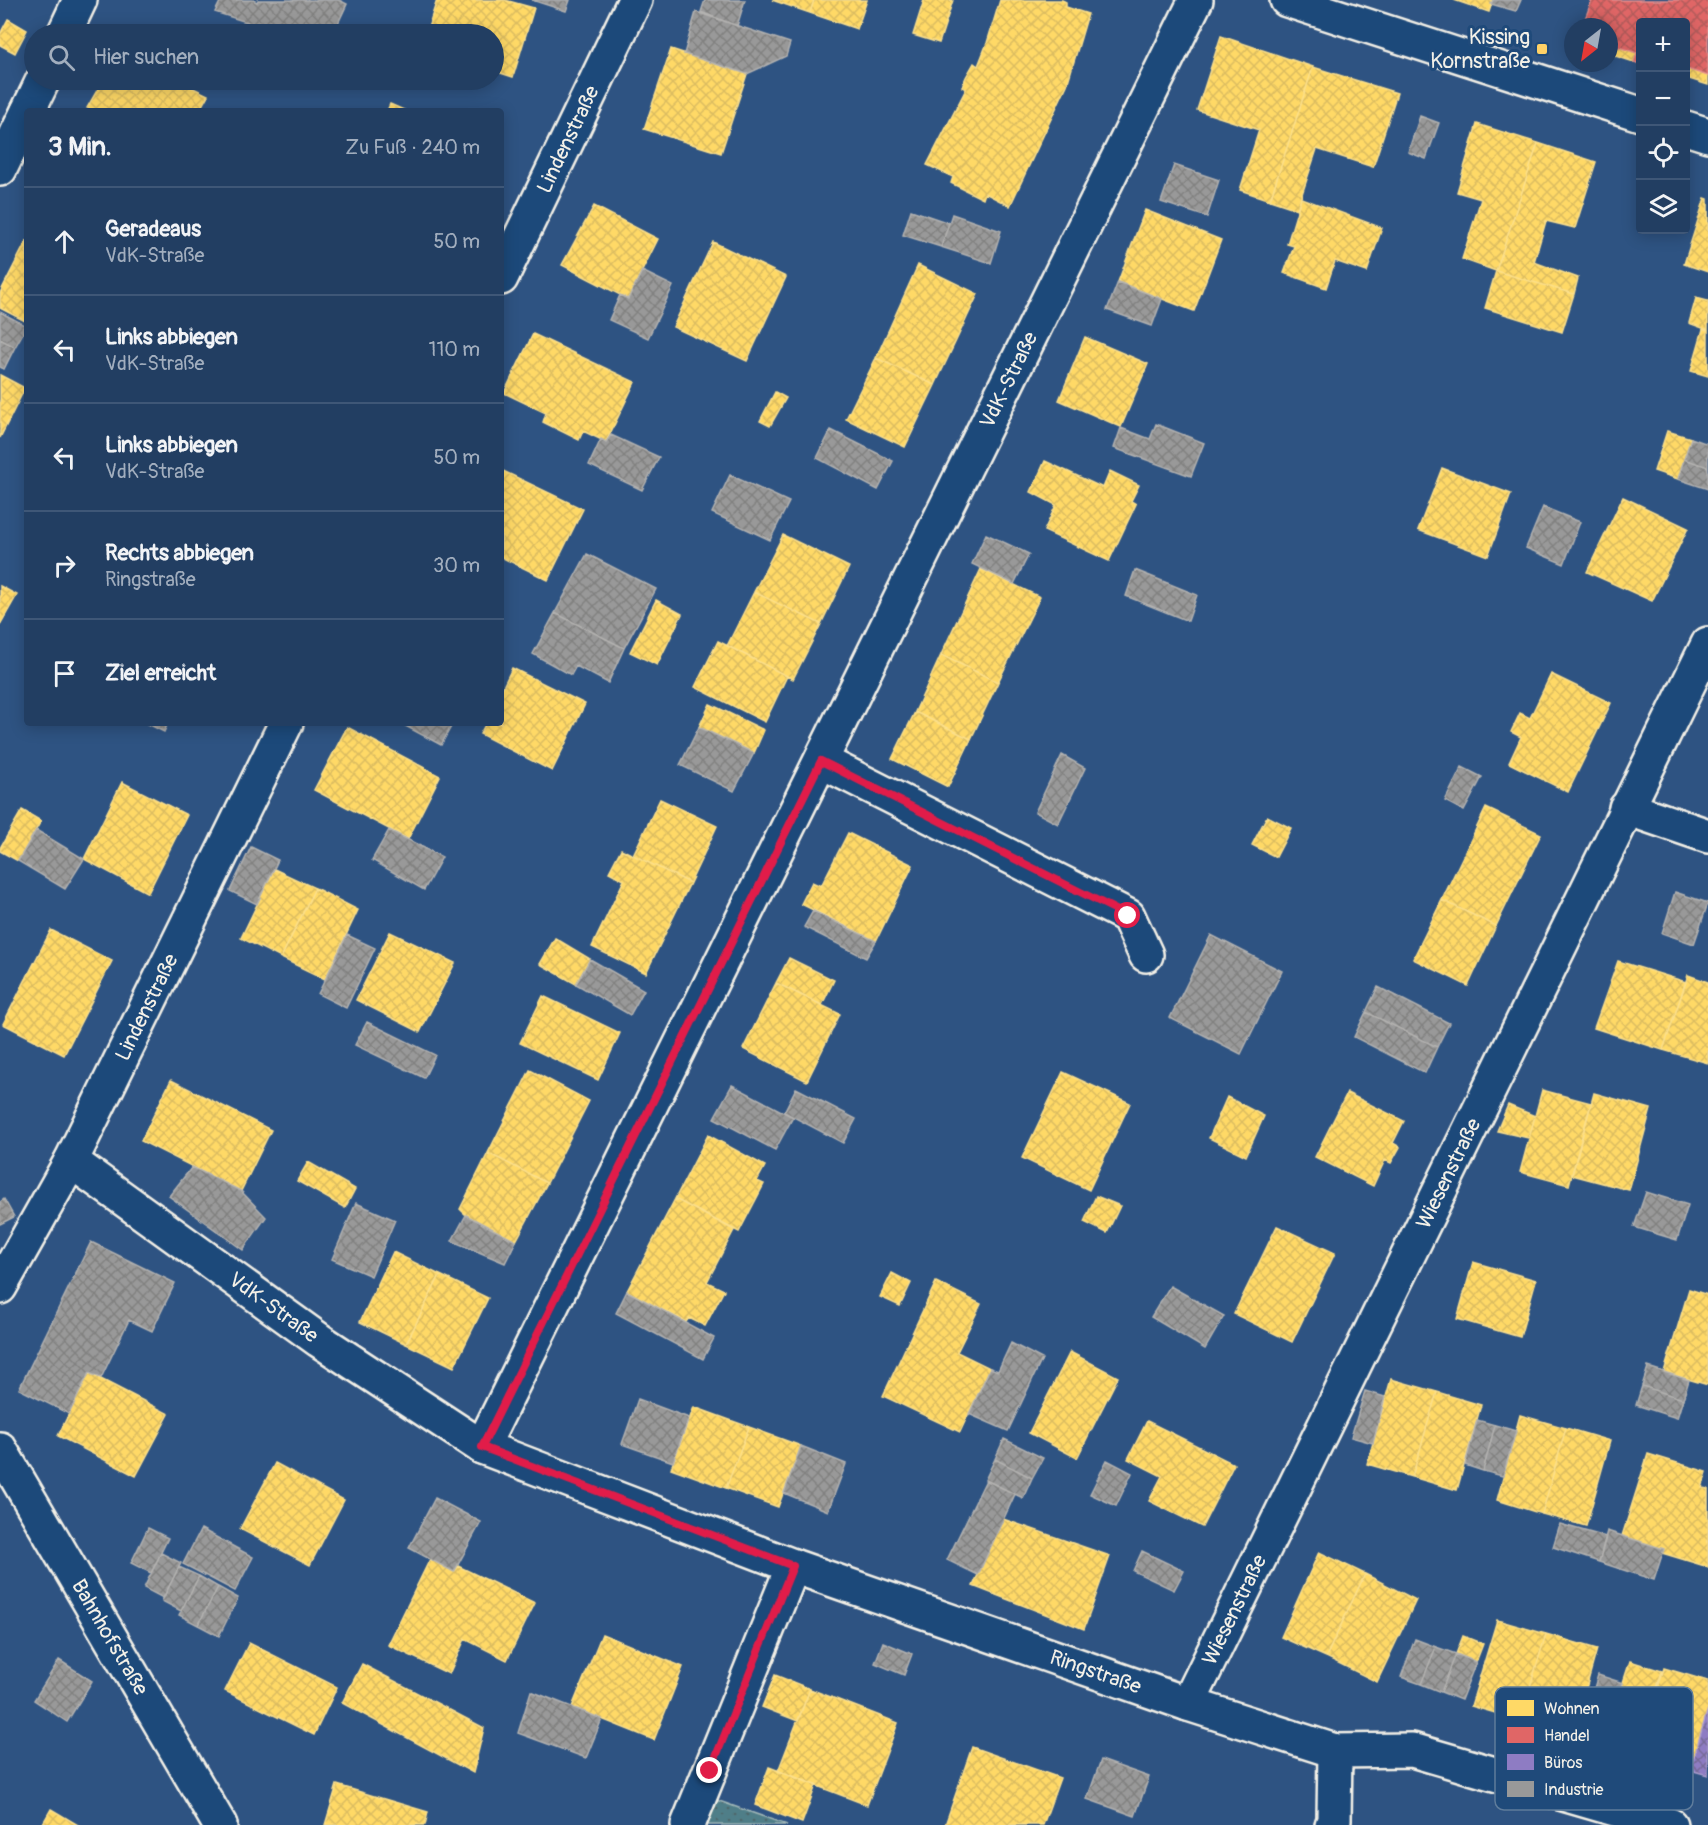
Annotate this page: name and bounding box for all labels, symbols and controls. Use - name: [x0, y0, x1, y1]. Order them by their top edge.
- north arrow: [1564, 18, 1618, 72]
- map controls: [1636, 18, 1690, 234]
- button: +: [1636, 18, 1690, 72]
- search box: [24, 24, 504, 90]
- place label: Kissing Kornstraße: [1430, 24, 1531, 75]
- icon: search: [45, 41, 78, 74]
- marker: Kissing Kornstraße: [1535, 42, 1549, 56]
- text: Hier suchen: [93, 43, 199, 71]
- button: −: [1636, 72, 1690, 126]
- street label: Lindenstraße: [530, 81, 606, 197]
- button: locate: [1636, 126, 1690, 180]
- text: 3 Min.: [48, 131, 112, 163]
- text: Zu Fuß · 240 m: [345, 135, 480, 160]
- button: layers: [1636, 180, 1690, 234]
- text: Geradeaus: [105, 215, 201, 243]
- icon: ahead: [48, 225, 81, 258]
- text: 50 m: [433, 229, 480, 254]
- text: VdK-Straße: [105, 243, 204, 268]
- text: Links abbiegen: [105, 323, 238, 351]
- street label: VdK-Straße: [973, 327, 1044, 433]
- icon: left: [48, 333, 81, 366]
- text: 110 m: [429, 337, 480, 362]
- text: VdK-Straße: [105, 351, 204, 376]
- text: Links abbiegen: [105, 431, 238, 459]
- icon: left: [48, 441, 81, 474]
- text: 50 m: [433, 445, 480, 470]
- text: VdK-Straße: [105, 459, 204, 484]
- text: Rechts abbiegen: [105, 539, 254, 567]
- icon: right: [48, 549, 81, 582]
- text: 30 m: [433, 553, 480, 578]
- text: Ringstraße: [105, 567, 196, 592]
- icon: arrive: [48, 657, 81, 690]
- text: Ziel erreicht: [105, 659, 216, 687]
- route start: [1114, 902, 1140, 928]
- street label: Lindenstraße: [109, 949, 185, 1065]
- street label: Wiesenstraße: [1410, 1113, 1487, 1233]
- street label: VdK-Straße: [224, 1266, 324, 1349]
- street label: Wiesenstraße: [1196, 1549, 1273, 1669]
- street label: Bahnhofstraße: [66, 1574, 155, 1701]
- street label: Ringstraße: [1046, 1643, 1146, 1700]
- legend: [1495, 1687, 1693, 1810]
- text: Wohnen: [1544, 1699, 1599, 1719]
- text: Handel: [1544, 1726, 1590, 1746]
- text: Büros: [1544, 1753, 1582, 1773]
- route end: [696, 1757, 722, 1783]
- text: Industrie: [1544, 1780, 1604, 1800]

